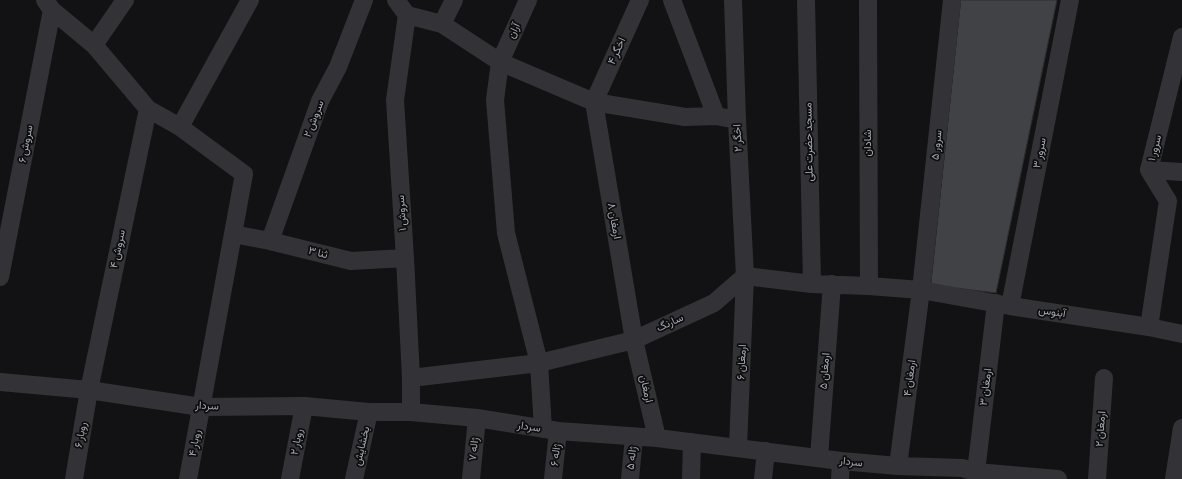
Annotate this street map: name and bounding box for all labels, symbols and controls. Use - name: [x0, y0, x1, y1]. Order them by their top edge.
- street label: آران: [505, 21, 523, 41]
- street label: اخگر ۴: [605, 35, 629, 67]
- street label: سروش ۲: [301, 99, 327, 139]
- street label: مسجد حضرت علی: [802, 102, 816, 182]
- street label: سروش ۶: [16, 124, 36, 164]
- street label: اخگر ۲: [731, 124, 745, 152]
- street label: سرور ۵: [929, 129, 945, 161]
- street label: شادان: [861, 130, 875, 156]
- street label: سرور ۱: [1145, 133, 1165, 163]
- street label: سرور ۳: [1031, 137, 1049, 169]
- street label: سروش ۱: [394, 195, 410, 231]
- street label: ارمغان ۸: [604, 202, 624, 240]
- street label: سروش ۴: [107, 228, 129, 270]
- street label: ثنا ۳: [307, 244, 329, 262]
- street label: آبنوس: [1037, 303, 1067, 321]
- street label: سارنگ: [654, 311, 686, 335]
- street label: ارمغان ۶: [734, 344, 750, 380]
- street label: ارمغان ۵: [817, 352, 833, 390]
- street label: ارمغان ۴: [901, 359, 919, 397]
- street label: ارمغان ۳: [977, 368, 995, 406]
- street label: ارمغان: [636, 374, 656, 404]
- street label: سردار: [195, 399, 219, 413]
- street label: ارمغان ۲: [1093, 411, 1109, 447]
- street label: سردار: [516, 419, 542, 435]
- street label: روبار ۶: [72, 421, 90, 449]
- street label: بخشایش: [351, 425, 373, 467]
- street label: روبار ۲: [288, 428, 306, 456]
- street label: روبار ۴: [186, 429, 204, 457]
- street label: ژاله ۷: [466, 437, 482, 461]
- street label: ژاله ۶: [548, 443, 564, 467]
- street label: ژاله ۵: [624, 446, 640, 470]
- street label: سردار: [839, 454, 863, 470]

